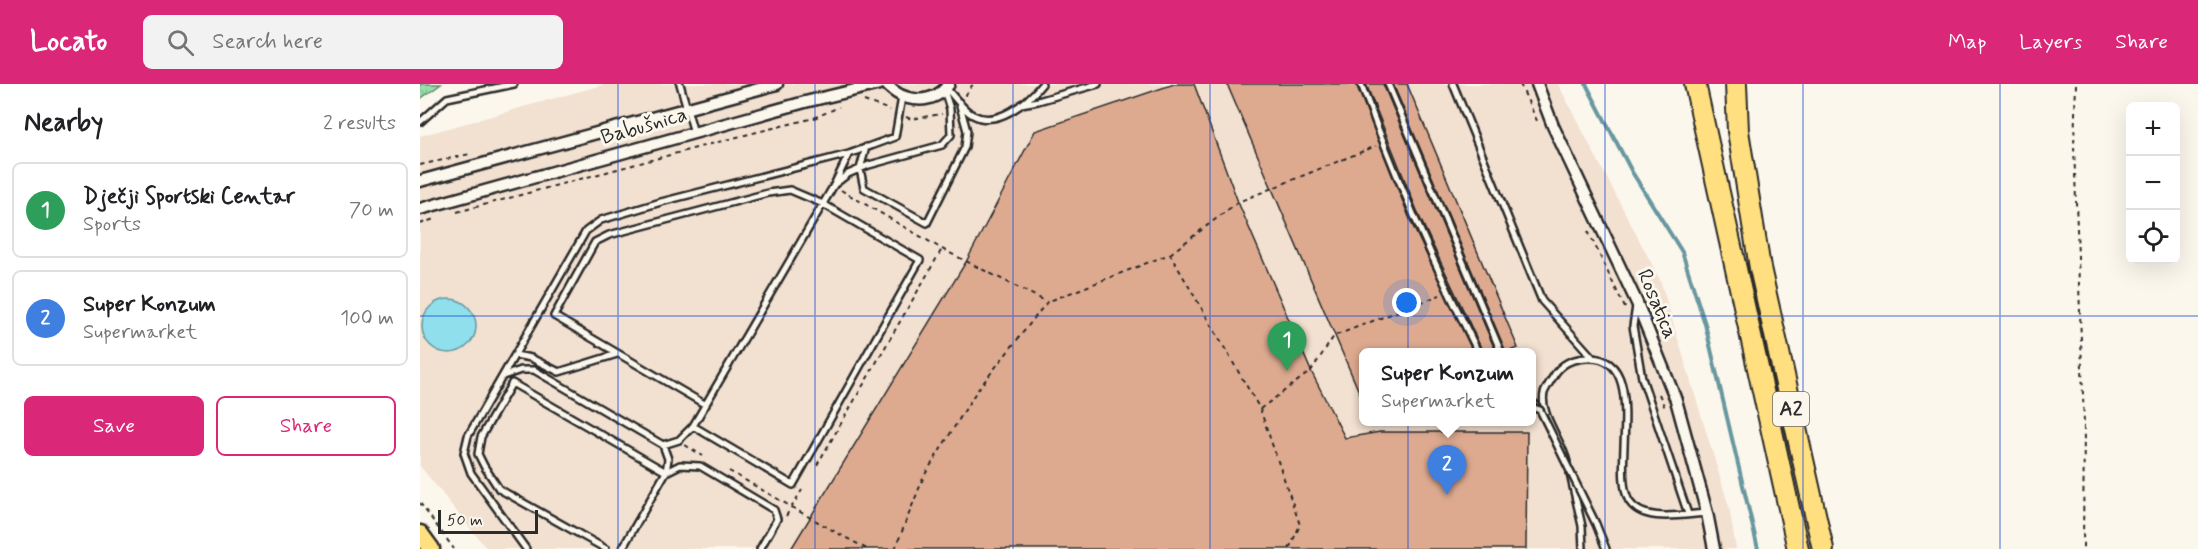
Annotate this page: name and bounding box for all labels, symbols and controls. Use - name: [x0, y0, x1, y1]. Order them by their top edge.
- search box: [143, 15, 563, 69]
- text: Locato: [30, 24, 107, 61]
- icon: search: [164, 26, 197, 59]
- text: Search here: [212, 28, 323, 56]
- text: Map: [1948, 28, 1986, 56]
- text: Layers: [2019, 28, 2082, 56]
- text: Share: [2115, 28, 2168, 56]
- street label: Babušnica: [598, 100, 690, 152]
- map controls: [2126, 102, 2180, 264]
- button: +: [2126, 102, 2180, 156]
- text: Nearby: [24, 106, 103, 140]
- text: 2 results: [323, 110, 396, 137]
- button: −: [2126, 156, 2180, 210]
- text: Dječji Sportski Centar: [83, 183, 295, 211]
- text: 1: [41, 197, 50, 224]
- text: 70 m: [349, 197, 394, 224]
- button: locate: [2126, 210, 2180, 264]
- text: Sports: [83, 211, 141, 238]
- street label: Rosatica: [1630, 265, 1684, 343]
- your location: [1392, 288, 1421, 317]
- text: Super Konzum: [83, 291, 216, 319]
- text: 2: [41, 305, 50, 332]
- text: 100 m: [340, 305, 394, 332]
- text: Supermarket: [83, 319, 197, 346]
- pin: 1: [1268, 322, 1306, 371]
- popup: [1359, 348, 1536, 426]
- text: Super Konzum: [1381, 360, 1514, 388]
- text: Supermarket: [1381, 388, 1495, 415]
- road number: A2: [1773, 392, 1809, 426]
- button: Save: [24, 396, 204, 456]
- button: Share: [216, 396, 396, 456]
- pin: 2: [1428, 446, 1466, 495]
- scale bar: [438, 507, 538, 534]
- text: 50 m: [447, 510, 483, 531]

